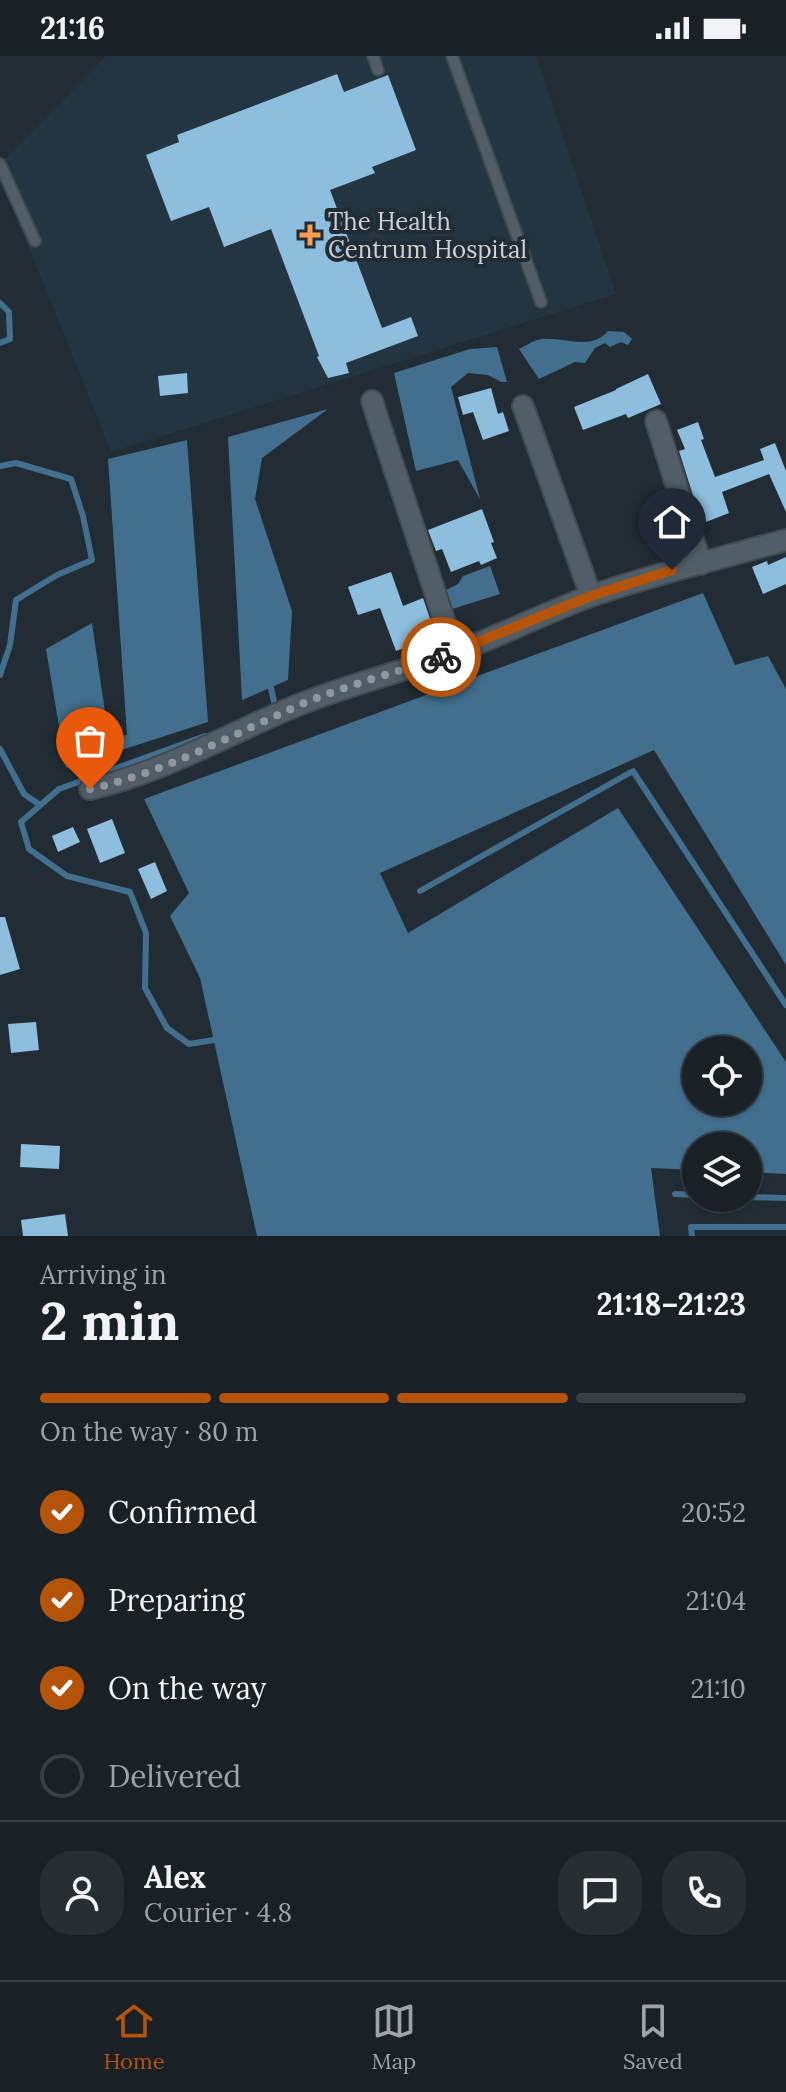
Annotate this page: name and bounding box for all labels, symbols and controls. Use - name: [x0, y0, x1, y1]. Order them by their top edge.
- text: 21:16: [40, 9, 105, 47]
- place label: The Health Centrum Hospital: [328, 206, 527, 265]
- marker: The Health Centrum Hospital: [299, 224, 321, 246]
- pin: [638, 488, 706, 570]
- icon: home: [650, 500, 694, 544]
- courier: [401, 617, 481, 697]
- icon: bike: [419, 635, 463, 679]
- pin: [56, 707, 124, 789]
- icon: bag: [68, 719, 112, 763]
- map controls: [682, 1036, 762, 1212]
- button: locate: [682, 1036, 762, 1116]
- button: layers: [682, 1132, 762, 1212]
- text: Arriving in: [40, 1258, 167, 1291]
- text: 21:18–21:23: [597, 1285, 746, 1323]
- text: 2 min: [40, 1288, 179, 1354]
- text: On the way · 80 m: [40, 1415, 258, 1448]
- icon: check: [40, 1490, 84, 1534]
- text: Confirmed: [108, 1493, 257, 1531]
- text: 20:52: [681, 1496, 746, 1529]
- icon: check: [40, 1578, 84, 1622]
- text: Preparing: [108, 1581, 245, 1619]
- text: 21:04: [686, 1584, 746, 1617]
- icon: check: [40, 1666, 84, 1710]
- text: On the way: [108, 1669, 266, 1707]
- text: 21:10: [690, 1672, 746, 1705]
- text: Delivered: [108, 1757, 241, 1795]
- button: person: [40, 1851, 124, 1935]
- button: chat: [558, 1851, 642, 1935]
- button: phone: [662, 1851, 746, 1935]
- text: Alex: [144, 1858, 206, 1896]
- text: Courier · 4.8: [144, 1896, 292, 1929]
- tab: Home: [103, 1999, 165, 2075]
- tab: Map: [371, 1999, 416, 2075]
- tab: Saved: [623, 1999, 683, 2075]

